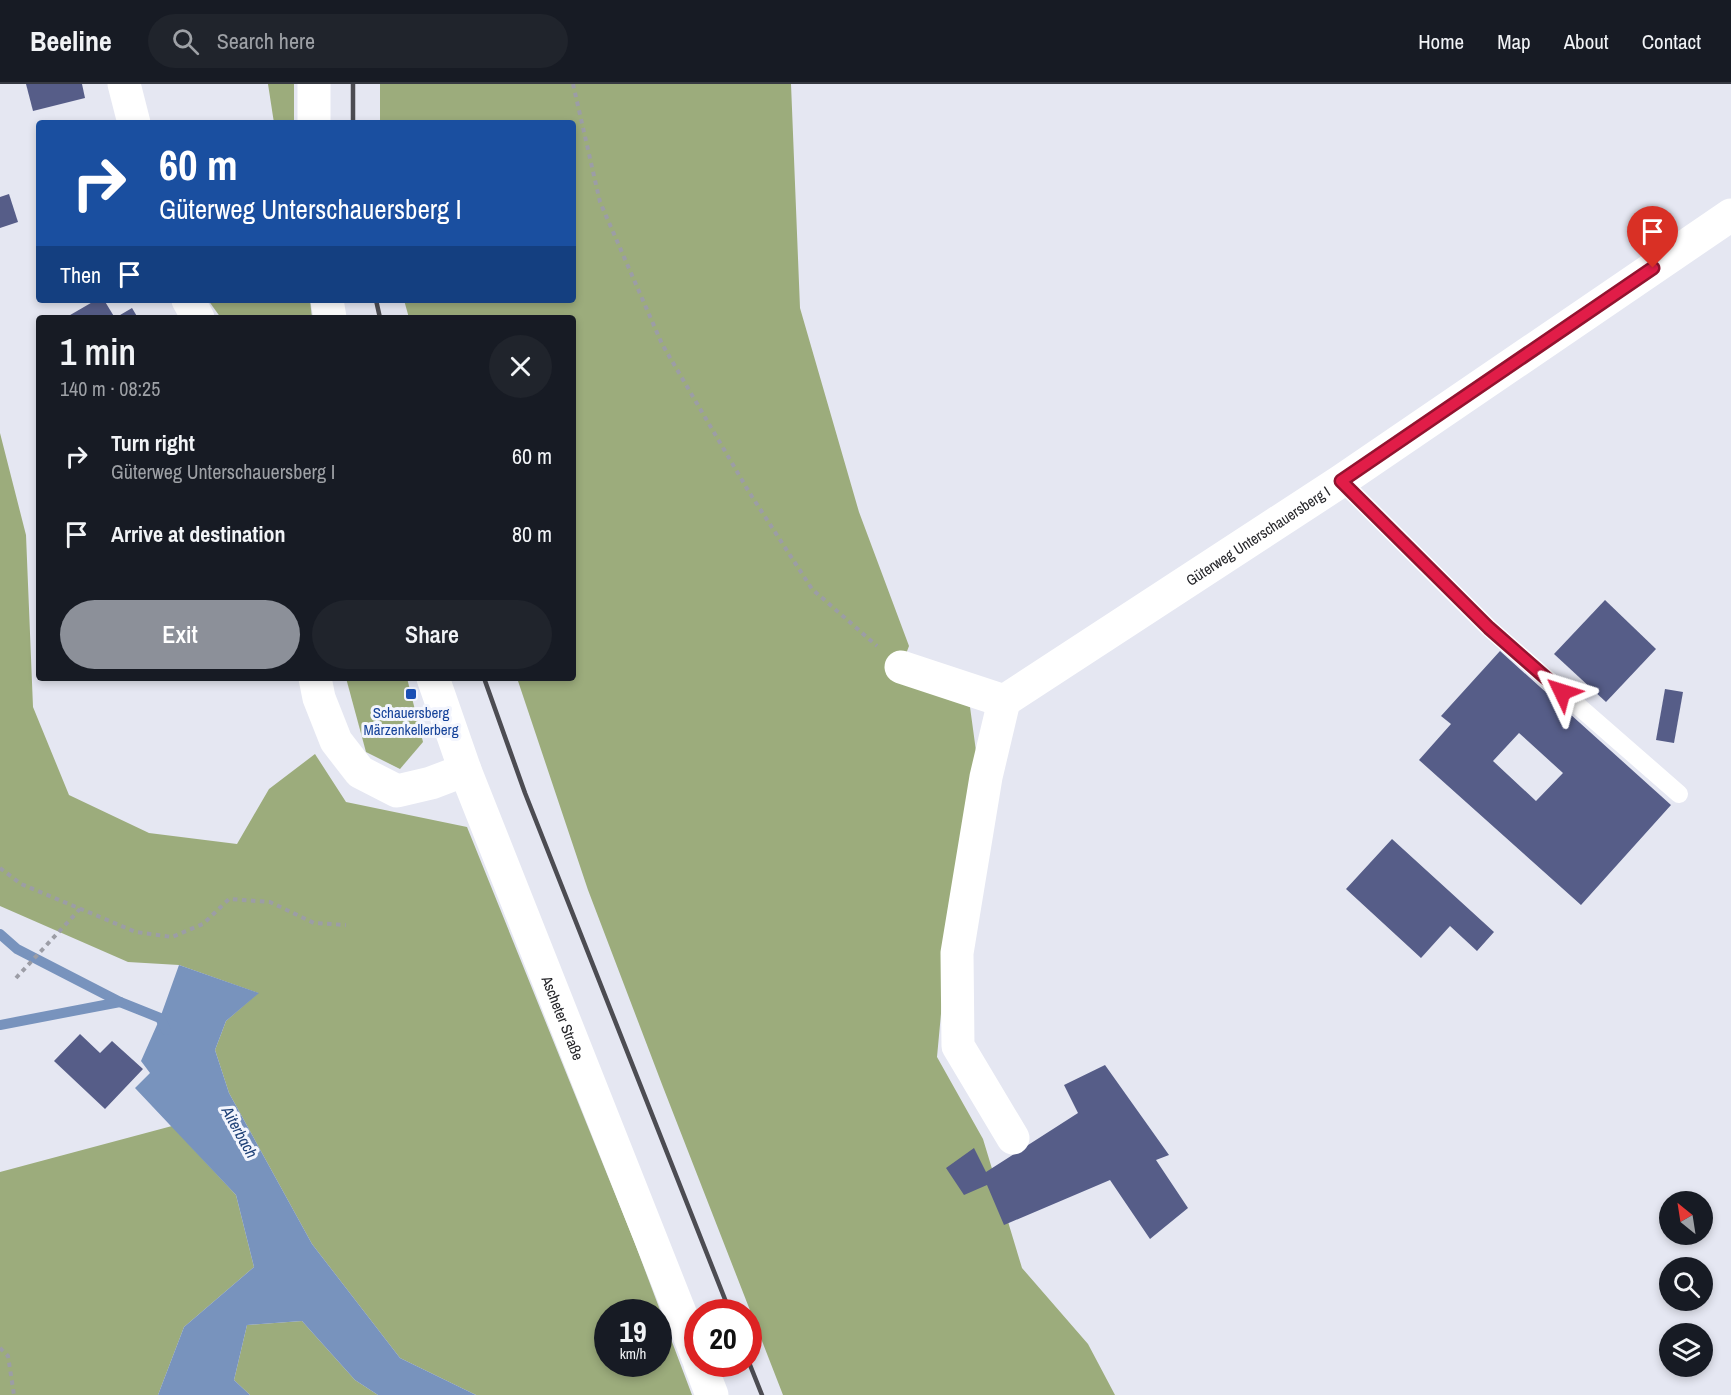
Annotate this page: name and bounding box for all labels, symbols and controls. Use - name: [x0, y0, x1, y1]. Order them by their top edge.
- search box: [148, 14, 568, 68]
- text: Beeline: [30, 22, 112, 60]
- icon: search: [169, 25, 202, 58]
- text: Search here: [217, 26, 315, 56]
- text: Home: [1418, 27, 1464, 56]
- text: Map: [1497, 27, 1531, 56]
- text: About: [1564, 27, 1609, 56]
- text: Contact: [1642, 27, 1701, 56]
- text: 60 m: [159, 137, 238, 193]
- icon: right: [60, 144, 138, 222]
- text: Güterweg Unterschauersberg I: [159, 191, 462, 227]
- pin: [1627, 206, 1678, 268]
- icon: arrive: [1636, 215, 1669, 248]
- icon: arrive: [113, 258, 146, 291]
- text: Then: [60, 260, 101, 290]
- text: 1 min: [60, 328, 136, 376]
- button: close: [489, 335, 552, 398]
- text: 140 m · 08:25: [60, 375, 160, 402]
- text: Turn right: [111, 428, 195, 458]
- icon: right: [60, 440, 93, 473]
- text: 60 m: [512, 441, 552, 471]
- text: Güterweg Unterschauersberg I: [111, 458, 335, 485]
- street label: Güterweg Unterschauersberg I: [1181, 481, 1334, 590]
- icon: arrive: [60, 518, 93, 551]
- text: Arrive at destination: [111, 519, 285, 549]
- text: 80 m: [512, 519, 552, 549]
- button: Exit: [60, 600, 300, 669]
- button: Share: [312, 600, 552, 669]
- position arrow: [1530, 660, 1594, 724]
- marker: Schauersberg Märzenkellerberg: [404, 687, 418, 701]
- place label: Schauersberg Märzenkellerberg: [363, 702, 459, 740]
- street label: Ascheter Straße: [537, 972, 589, 1063]
- water label: Aiterbach: [216, 1101, 263, 1162]
- north arrow: [1659, 1191, 1713, 1245]
- map controls: [1659, 1191, 1713, 1377]
- button: search: [1659, 1257, 1713, 1311]
- speed limit sign: 20: [684, 1299, 762, 1377]
- text: 19: [619, 1311, 647, 1351]
- button: layers: [1659, 1323, 1713, 1377]
- text: km/h: [620, 1343, 646, 1364]

